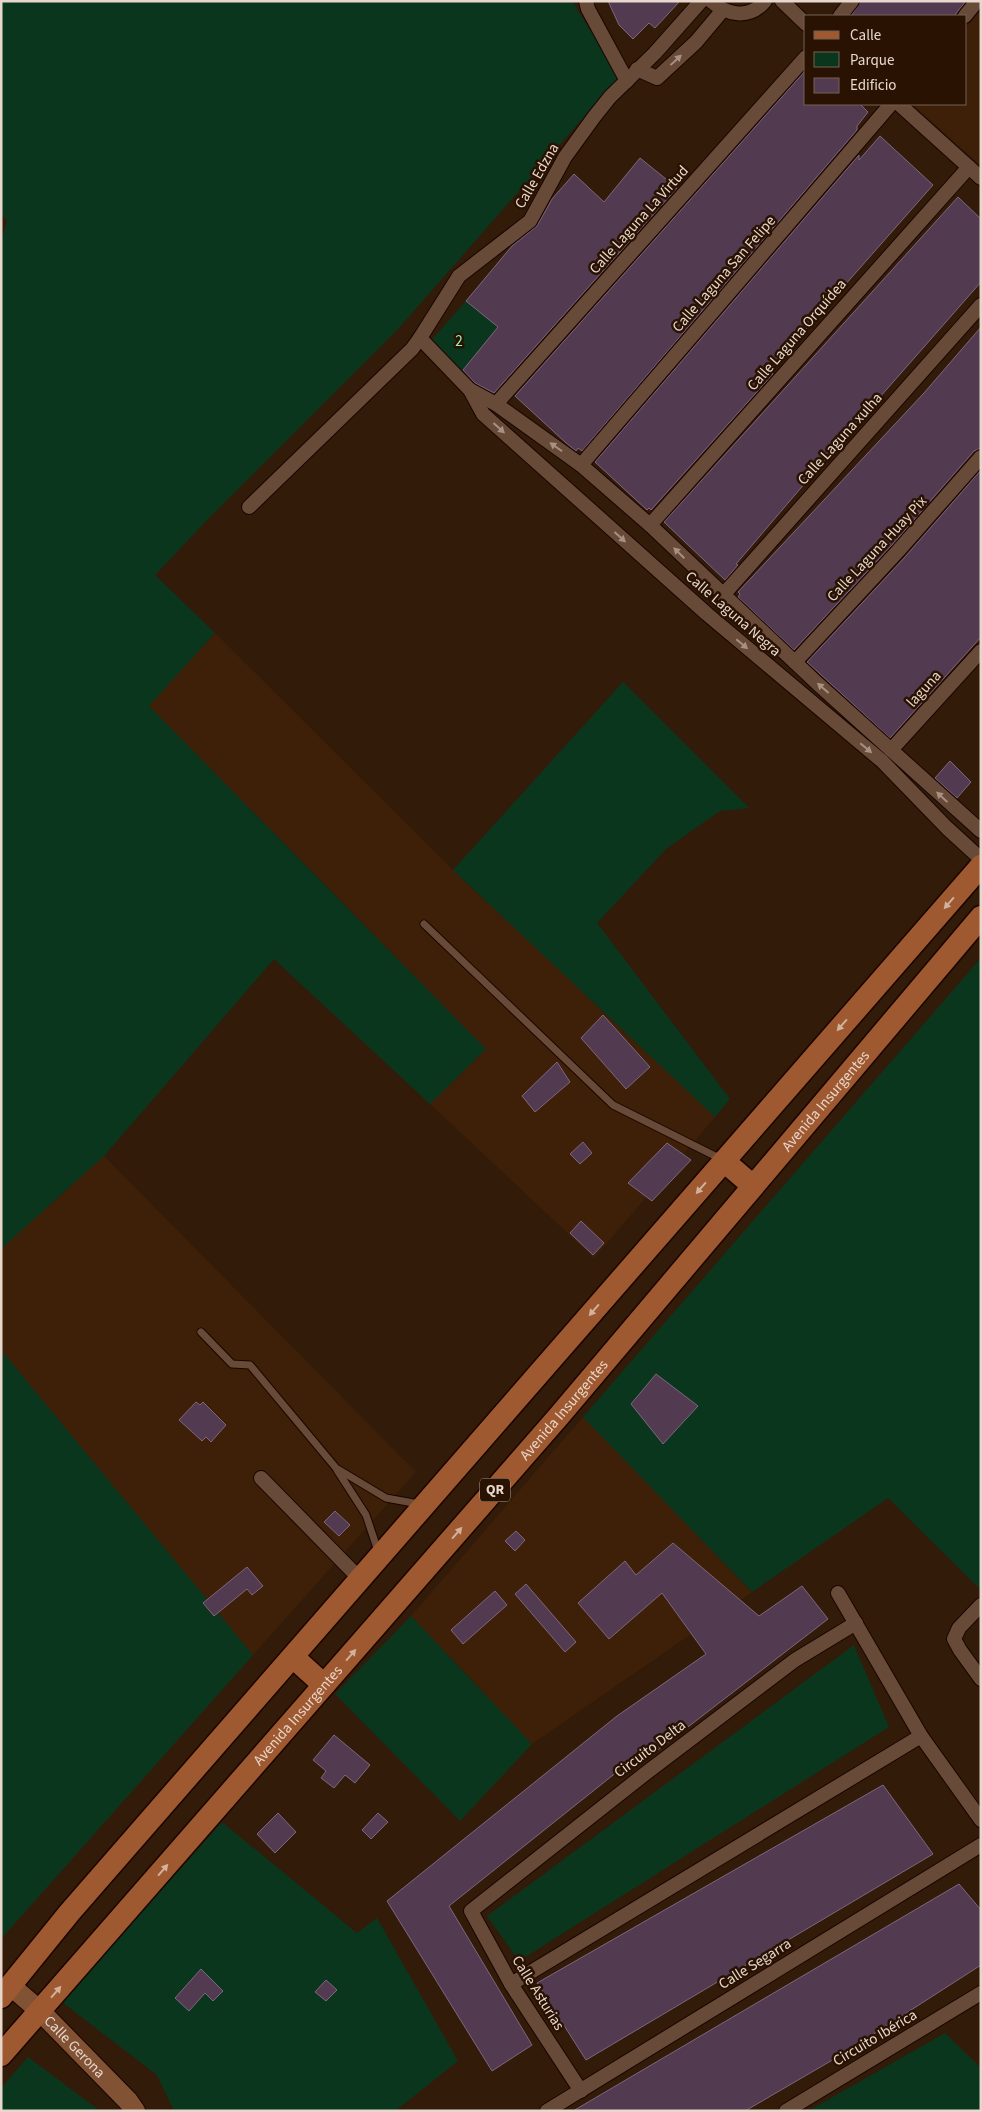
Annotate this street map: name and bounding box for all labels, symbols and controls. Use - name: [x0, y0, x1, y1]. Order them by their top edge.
- legend: [804, 15, 967, 105]
- text: Calle: [850, 25, 881, 46]
- text: Parque: [850, 50, 894, 71]
- one-way arrow: [670, 54, 682, 66]
- text: Edificio: [850, 75, 897, 96]
- street label: Calle Edzna: [510, 139, 564, 213]
- street label: Calle Laguna La Virtud: [584, 161, 694, 279]
- street label: Calle Laguna San Felipe: [667, 211, 781, 337]
- street label: Calle Laguna Orquídea: [743, 275, 851, 395]
- park label: 2: [455, 331, 463, 352]
- street label: Calle Laguna xulha: [793, 388, 887, 490]
- one-way arrow: [492, 423, 505, 434]
- one-way arrow: [550, 441, 563, 452]
- street label: Calle Laguna Huay Pix: [822, 491, 932, 607]
- one-way arrow: [613, 531, 626, 542]
- one-way arrow: [673, 547, 685, 559]
- street label: Calle Laguna Negra: [681, 567, 785, 661]
- one-way arrow: [735, 638, 748, 649]
- street label: laguna: [902, 666, 946, 712]
- one-way arrow: [816, 682, 829, 693]
- one-way arrow: [860, 743, 873, 754]
- one-way arrow: [936, 792, 949, 803]
- one-way arrow: [943, 896, 955, 908]
- one-way arrow: [836, 1019, 848, 1031]
- street label: Avenida Insurgentes: [777, 1046, 874, 1156]
- one-way arrow: [695, 1181, 707, 1193]
- one-way arrow: [589, 1304, 600, 1317]
- street label: Avenida Insurgentes: [514, 1355, 613, 1465]
- road number: QR: [480, 1478, 510, 1502]
- one-way arrow: [452, 1526, 463, 1539]
- one-way arrow: [345, 1649, 356, 1662]
- street label: Avenida Insurgentes: [248, 1661, 347, 1770]
- street label: Circuito Delta: [610, 1715, 690, 1783]
- one-way arrow: [157, 1864, 169, 1876]
- street label: Calle Segarra: [715, 1933, 795, 1995]
- street label: Calle Asturias: [507, 1952, 569, 2034]
- one-way arrow: [50, 1986, 61, 1998]
- street label: Circuito Ibérica: [829, 2005, 921, 2071]
- street label: Calle Gerona: [39, 2011, 110, 2082]

